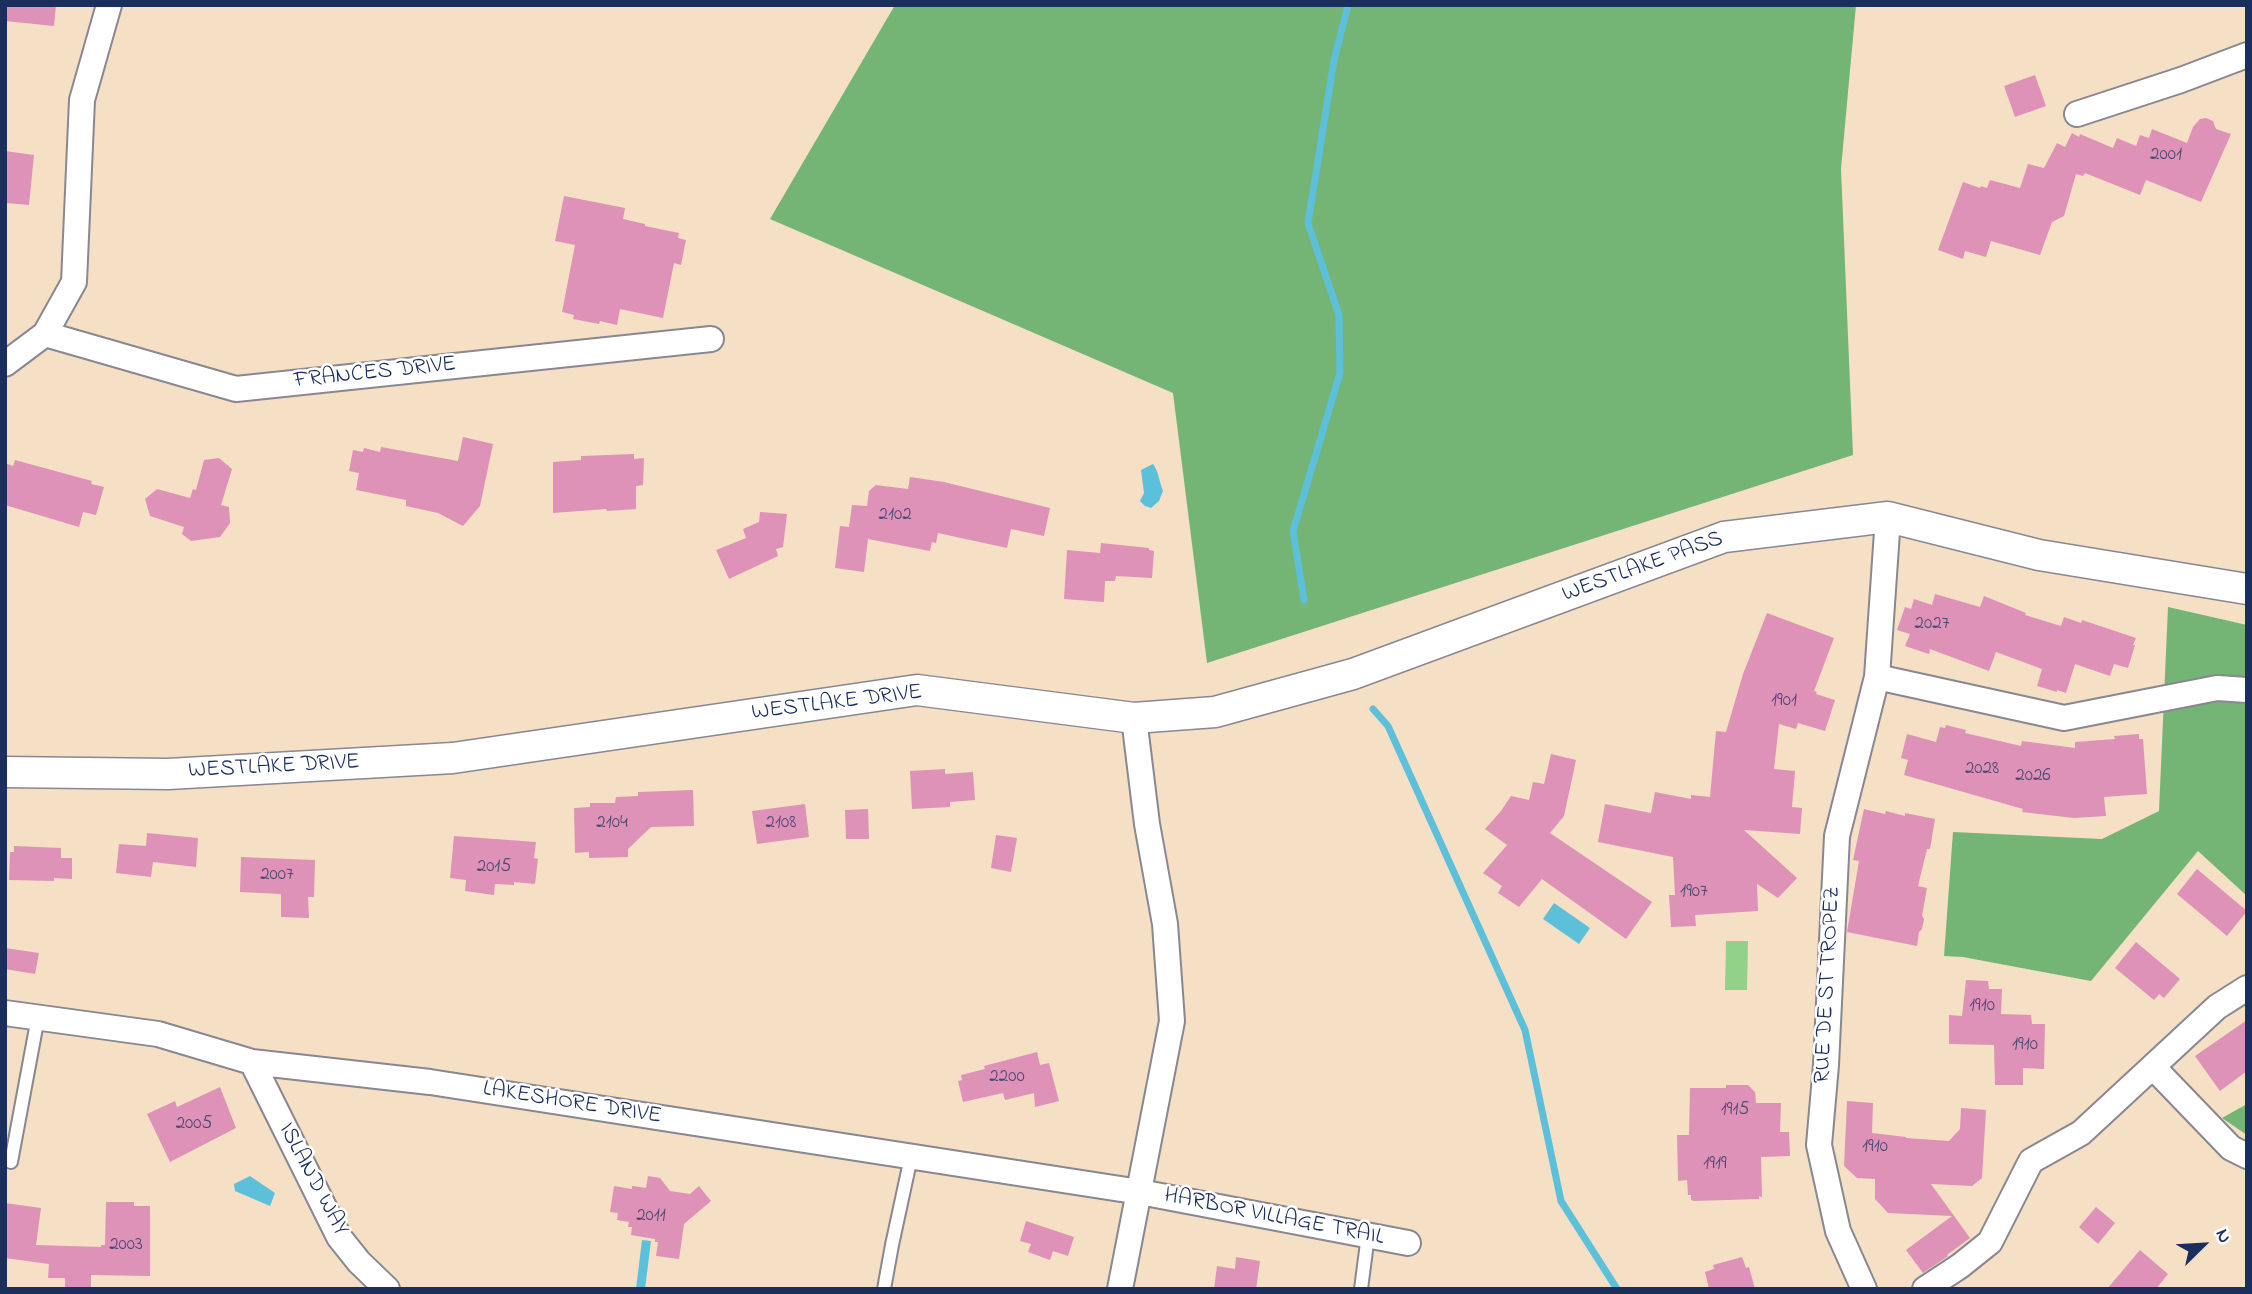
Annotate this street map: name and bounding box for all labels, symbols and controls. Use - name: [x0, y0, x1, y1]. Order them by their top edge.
- house number: 2001: [2150, 145, 2182, 167]
- street label: FRANCES DRIVE: [293, 352, 457, 396]
- house number: 2102: [878, 505, 912, 527]
- street label: WESTLAKE PASS: [1559, 526, 1727, 610]
- house number: 2027: [1915, 614, 1949, 636]
- street label: WESTLAKE DRIVE: [750, 680, 924, 728]
- house number: 1901: [1771, 691, 1797, 713]
- street label: WESTLAKE DRIVE: [188, 750, 360, 786]
- house number: 2028: [1965, 759, 1999, 781]
- house number: 2026: [2015, 766, 2051, 788]
- house number: 2104: [596, 813, 628, 835]
- house number: 2108: [766, 813, 796, 835]
- house number: 2015: [477, 857, 511, 879]
- house number: 2007: [260, 865, 294, 887]
- house number: 1907: [1680, 882, 1708, 904]
- street label: RUE DE ST TROPEZ: [1810, 886, 1848, 1084]
- house number: 1910: [1969, 996, 1995, 1018]
- house number: 1910: [2012, 1035, 2038, 1057]
- house number: 2200: [989, 1067, 1025, 1089]
- street label: LAKESHORE DRIVE: [481, 1076, 663, 1132]
- house number: 1915: [1721, 1100, 1749, 1122]
- house number: 2005: [176, 1114, 212, 1136]
- street label: ISLAND WAY: [271, 1119, 353, 1241]
- house number: 1910: [1862, 1137, 1888, 1159]
- house number: 1919: [1703, 1154, 1727, 1176]
- street label: HARBOR VILLAGE TRAIL: [1162, 1183, 1386, 1253]
- house number: 2011: [636, 1206, 666, 1228]
- north arrow: [2168, 1210, 2238, 1280]
- text: N: [2208, 1225, 2238, 1248]
- house number: 2003: [109, 1235, 143, 1257]

